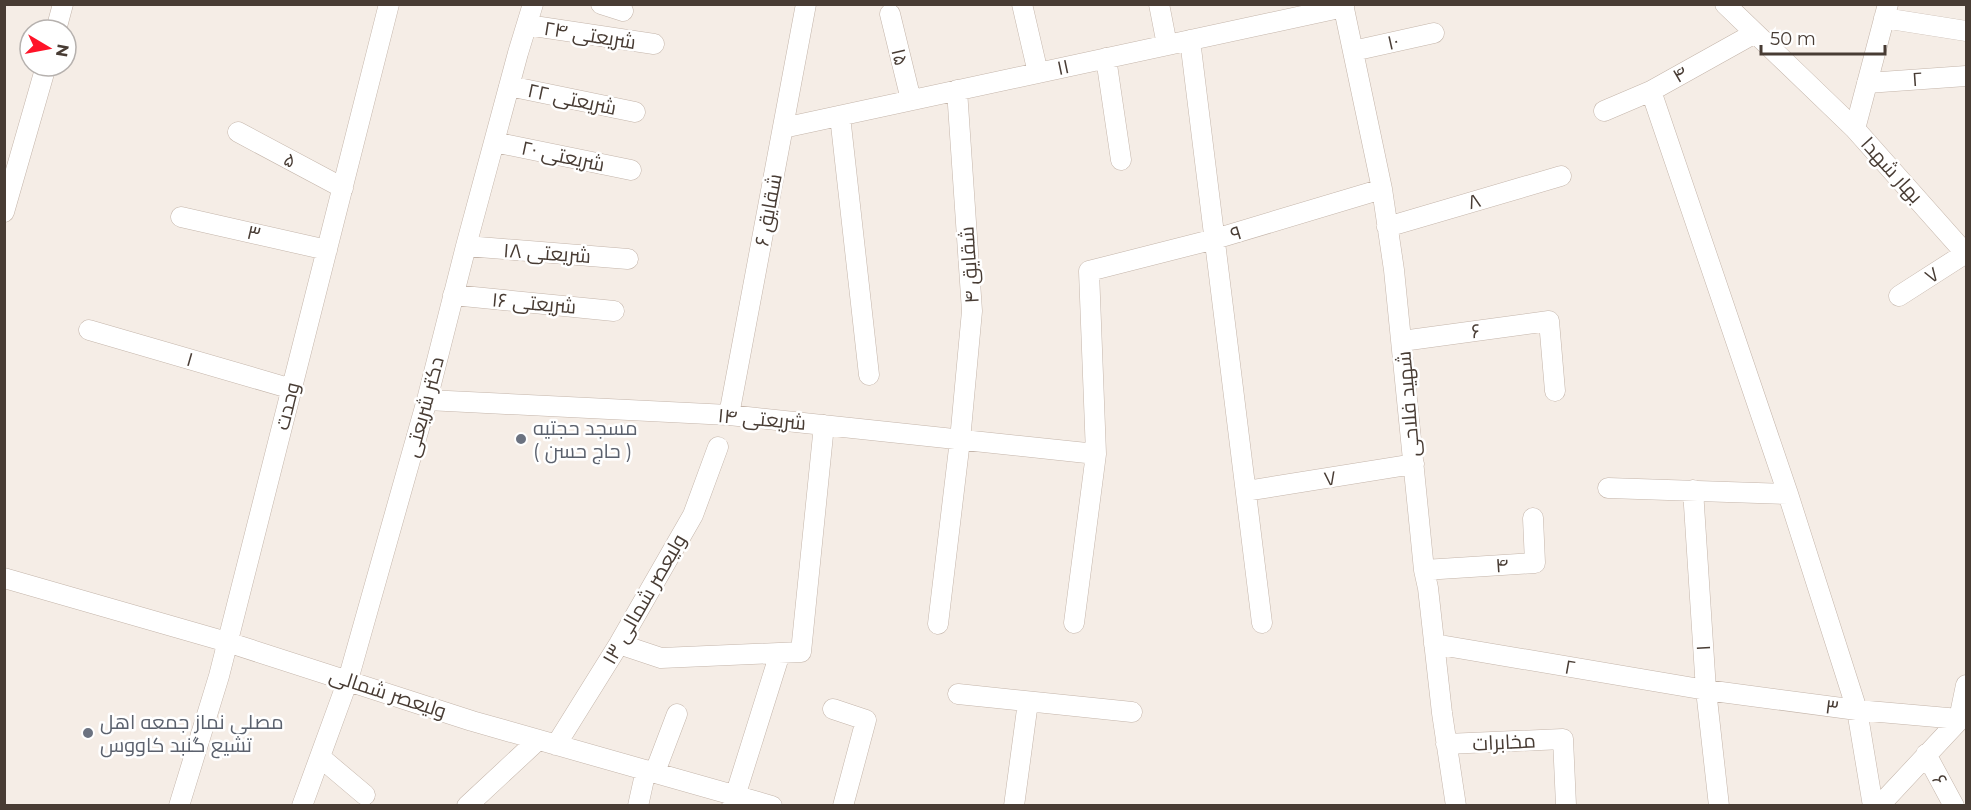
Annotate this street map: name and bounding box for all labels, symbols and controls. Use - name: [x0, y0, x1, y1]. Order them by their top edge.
- street label: شریعتی ۲۴: [542, 16, 638, 55]
- north arrow: [18, 18, 78, 78]
- scale bar: [1761, 18, 1886, 56]
- text: 50 m: [1770, 28, 1816, 50]
- street label: ۱۰: [1385, 29, 1401, 55]
- text: N: [52, 42, 73, 59]
- street label: ۱۵: [886, 46, 914, 68]
- street label: ۱۱: [1054, 54, 1072, 80]
- street label: ۴: [1668, 60, 1692, 88]
- street label: ۲: [1911, 67, 1923, 91]
- street label: شریعتی ۲۲: [525, 78, 619, 121]
- street label: بهار شهدا: [1855, 132, 1928, 209]
- street label: شریعتی ۲۰: [519, 135, 607, 178]
- street label: ۵: [280, 147, 300, 173]
- street label: شقایق ۶: [749, 172, 788, 248]
- street label: ۸: [1465, 188, 1483, 214]
- street label: ۳: [245, 220, 263, 246]
- street label: ۹: [1228, 220, 1244, 246]
- street label: شقایق ۴: [954, 226, 985, 304]
- street label: شریعتی ۱۸: [502, 238, 592, 269]
- street label: ۷: [1920, 262, 1944, 288]
- street label: شریعتی ۱۶: [491, 287, 577, 320]
- street label: ۶: [1470, 318, 1482, 344]
- street label: ۱: [184, 347, 196, 371]
- street label: شهید فلاحی: [1391, 350, 1426, 458]
- street label: دکتر شریعتی: [399, 354, 450, 460]
- street label: وحدت: [269, 380, 305, 432]
- street label: شریعتی ۱۴: [717, 403, 807, 436]
- place label: مسجد حجتیه ( حاج حسن ): [533, 416, 638, 465]
- marker: مسجد حجتیه ( حاج حسن ): [514, 432, 528, 446]
- street label: ۷: [1322, 465, 1338, 491]
- street label: ولیعصر شمالی ۱۳: [597, 529, 692, 669]
- street label: ۴: [1495, 553, 1509, 577]
- street label: ۱: [1691, 644, 1715, 652]
- street label: ۲: [1563, 654, 1577, 680]
- street label: ولیعصر شمالی: [326, 663, 450, 724]
- street label: ۳: [1824, 694, 1840, 720]
- place label: مصلی نماز جمعه اهل تشیع گنبد کاووس: [100, 710, 284, 759]
- marker: مصلی نماز جمعه اهل تشیع گنبد کاووس: [81, 726, 95, 740]
- street label: مخابرات: [1472, 728, 1536, 756]
- street label: ۶: [1927, 770, 1953, 790]

